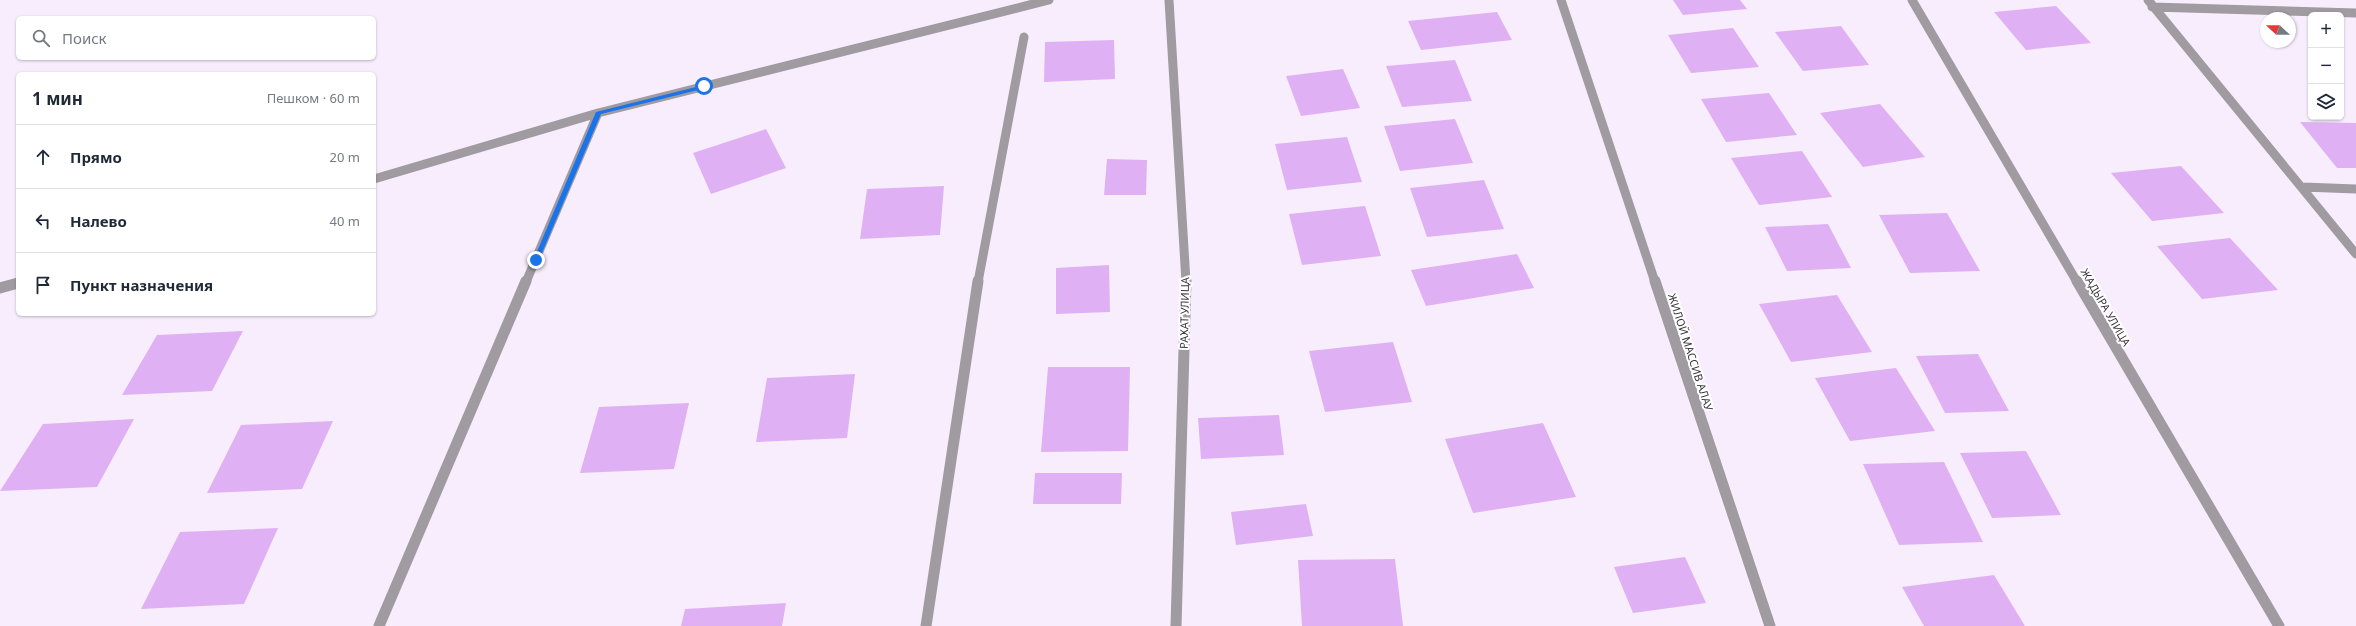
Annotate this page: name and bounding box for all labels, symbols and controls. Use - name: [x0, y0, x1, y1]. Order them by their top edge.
- north arrow: [2260, 12, 2296, 48]
- map controls: [2308, 12, 2344, 120]
- button: +: [2308, 12, 2344, 48]
- search box: [16, 16, 376, 60]
- icon: search: [30, 27, 52, 49]
- text: Поиск: [62, 28, 107, 48]
- button: −: [2308, 48, 2344, 84]
- route start: [695, 77, 713, 95]
- button: layers: [2308, 84, 2344, 120]
- text: 1 мин: [32, 87, 83, 110]
- text: Пешком · 60 m: [267, 89, 360, 107]
- icon: ahead: [32, 146, 54, 168]
- text: Прямо: [70, 147, 122, 167]
- text: 20 m: [330, 148, 360, 166]
- icon: left: [32, 210, 54, 232]
- text: Налево: [70, 211, 127, 231]
- text: 40 m: [330, 212, 360, 230]
- route end: [527, 251, 545, 269]
- street label: ЖАДЫРА УЛИЦА: [2078, 265, 2135, 349]
- icon: arrive: [32, 274, 54, 296]
- text: Пункт назначения: [70, 275, 213, 295]
- street label: РАХАТ УЛИЦА: [1176, 276, 1192, 349]
- street label: ЖИЛОЙ МАССИВ АЛАУ: [1665, 291, 1717, 413]

